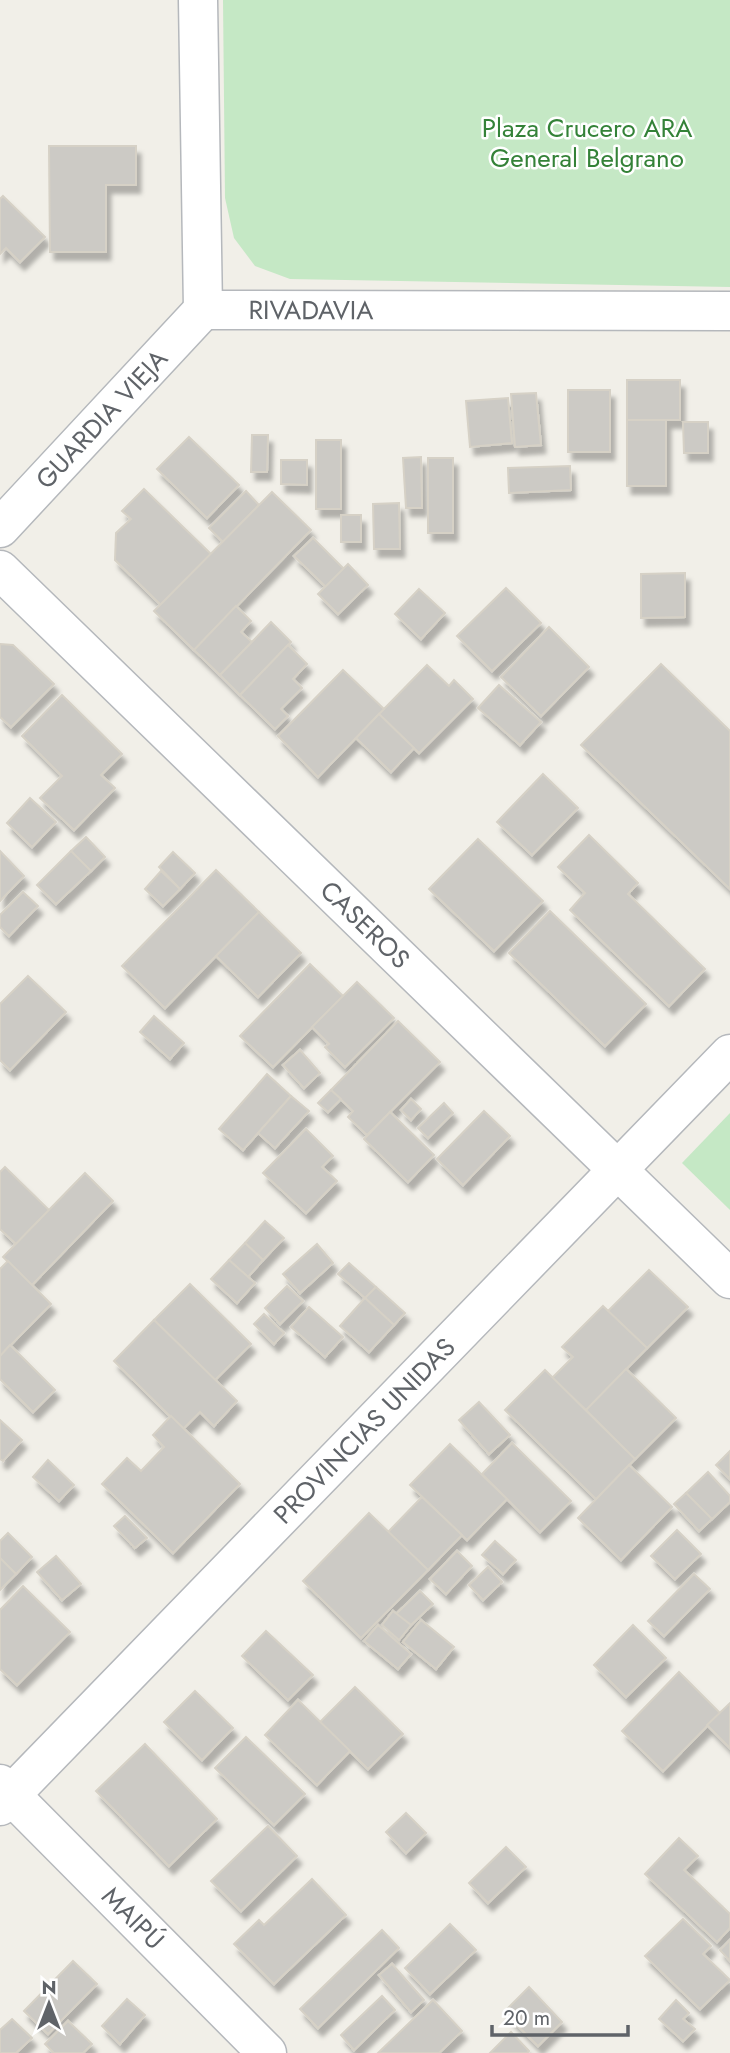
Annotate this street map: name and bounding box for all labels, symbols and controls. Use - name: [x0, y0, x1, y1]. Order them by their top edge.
- park label: Plaza Crucero ARA General Belgrano: [482, 109, 693, 177]
- street label: RIVADAVIA: [249, 291, 374, 329]
- street label: GUARDIA VIEJA: [27, 340, 177, 497]
- street label: CASEROS: [312, 872, 419, 977]
- street label: PROVINCIAS UNIDAS: [265, 1329, 464, 1533]
- street label: MAIPÚ: [93, 1878, 173, 1958]
- north arrow: [14, 1969, 84, 2039]
- text: N: [41, 1974, 57, 2001]
- scale bar: [492, 1994, 628, 2038]
- text: 20 m: [503, 2003, 550, 2033]

